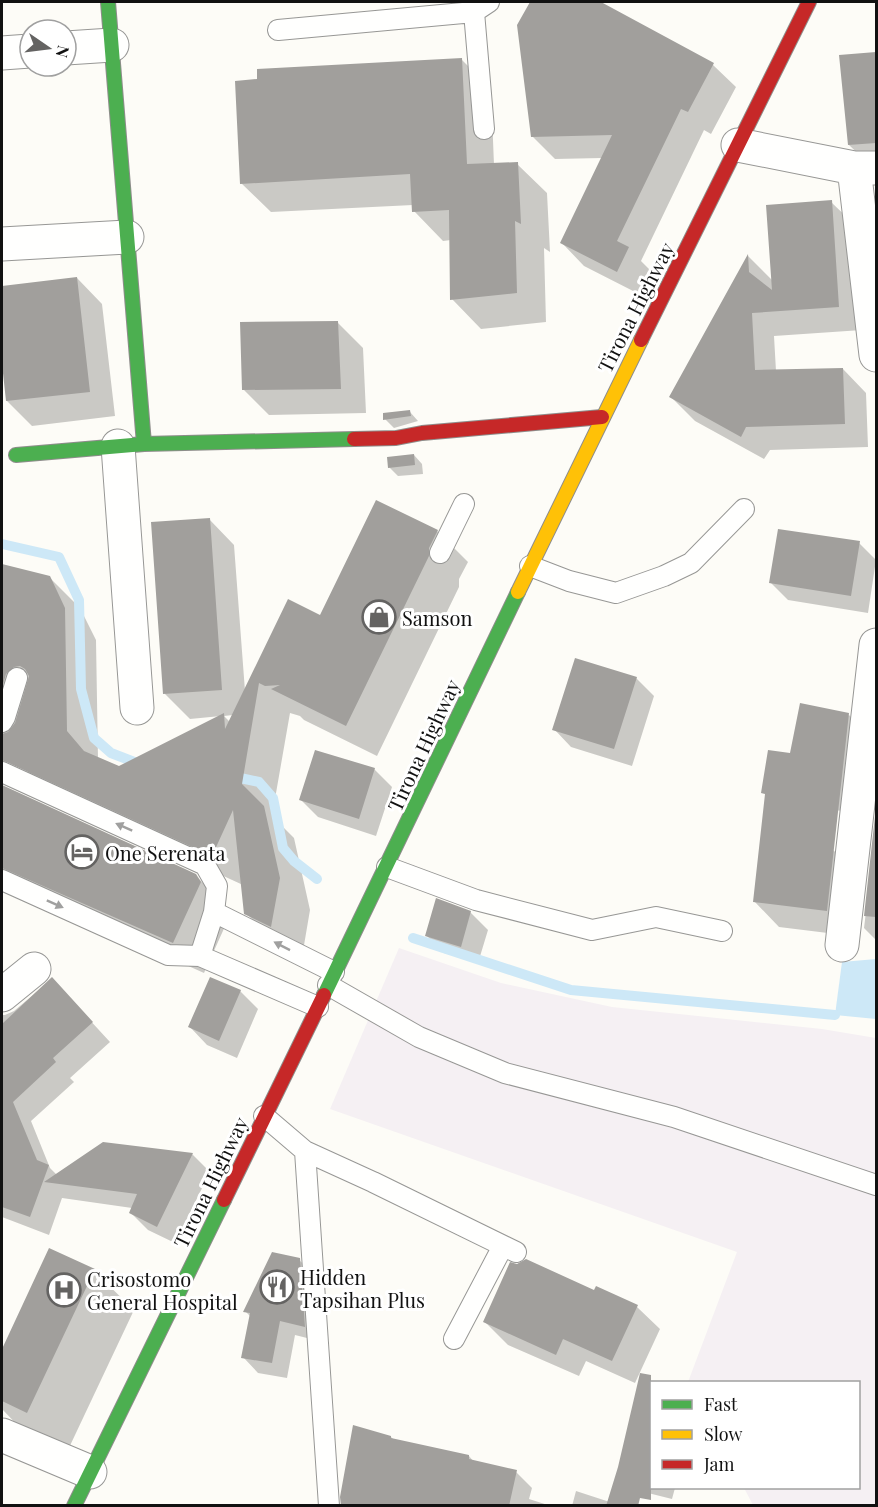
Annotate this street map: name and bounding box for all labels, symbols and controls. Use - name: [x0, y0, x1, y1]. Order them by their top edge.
- north arrow: [18, 18, 78, 78]
- text: N: [51, 44, 75, 60]
- street label: Tirona Highway: [591, 237, 679, 377]
- shop icon: Samson: [361, 599, 397, 635]
- place label: Samson: [402, 604, 472, 631]
- street label: Tirona Highway: [381, 675, 465, 815]
- one-way arrow: [116, 823, 133, 832]
- hotel icon: One Serenata: [64, 834, 100, 870]
- place label: One Serenata: [105, 839, 225, 866]
- one-way arrow: [46, 900, 64, 909]
- one-way arrow: [274, 941, 291, 951]
- street label: Tirona Highway: [167, 1112, 253, 1252]
- place label: Hidden Tapsihan Plus: [300, 1263, 425, 1313]
- place label: Crisostomo General Hospital: [87, 1265, 238, 1315]
- restaurant icon: Hidden Tapsihan Plus: [259, 1269, 295, 1305]
- hospital icon: Crisostomo General Hospital: [46, 1272, 82, 1308]
- legend: [650, 1381, 860, 1489]
- text: Fast: [704, 1392, 738, 1416]
- text: Slow: [704, 1422, 742, 1446]
- text: Jam: [703, 1452, 734, 1476]

